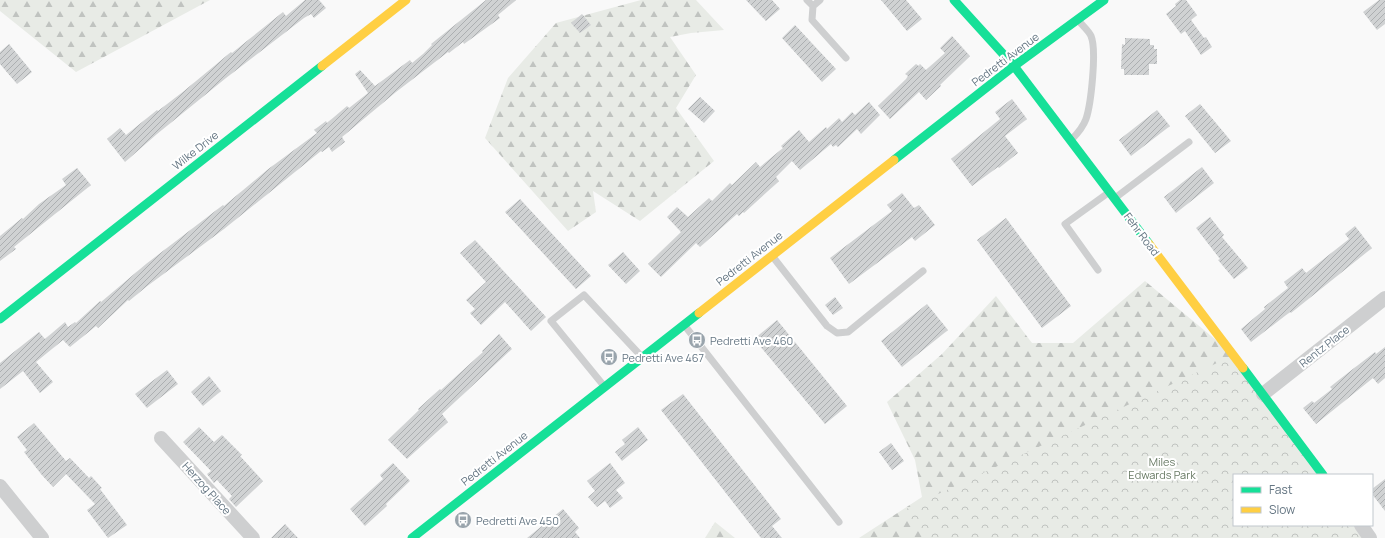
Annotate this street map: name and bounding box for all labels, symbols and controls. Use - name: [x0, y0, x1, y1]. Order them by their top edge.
- street label: Pedretti Avenue: [968, 28, 1042, 89]
- street label: Wilke Drive: [169, 127, 222, 173]
- street label: Fehr Road: [1121, 209, 1163, 259]
- street label: Pedretti Avenue: [713, 227, 786, 289]
- street label: Rentz Place: [1296, 321, 1353, 370]
- bus stop icon: Pedretti Ave 460: [687, 330, 707, 350]
- place label: Pedretti Ave 460: [710, 333, 793, 348]
- bus stop icon: Pedretti Ave 467: [599, 347, 619, 367]
- place label: Pedretti Ave 467: [622, 350, 704, 365]
- street label: Pedretti Avenue: [458, 427, 531, 489]
- park label: Miles Edwards Park: [1128, 454, 1196, 482]
- street label: Herzog Place: [179, 458, 235, 518]
- legend: [1233, 474, 1373, 526]
- text: Fast: [1269, 481, 1293, 498]
- text: Slow: [1269, 501, 1295, 518]
- bus stop icon: Pedretti Ave 450: [453, 510, 473, 530]
- place label: Pedretti Ave 450: [476, 513, 559, 528]

